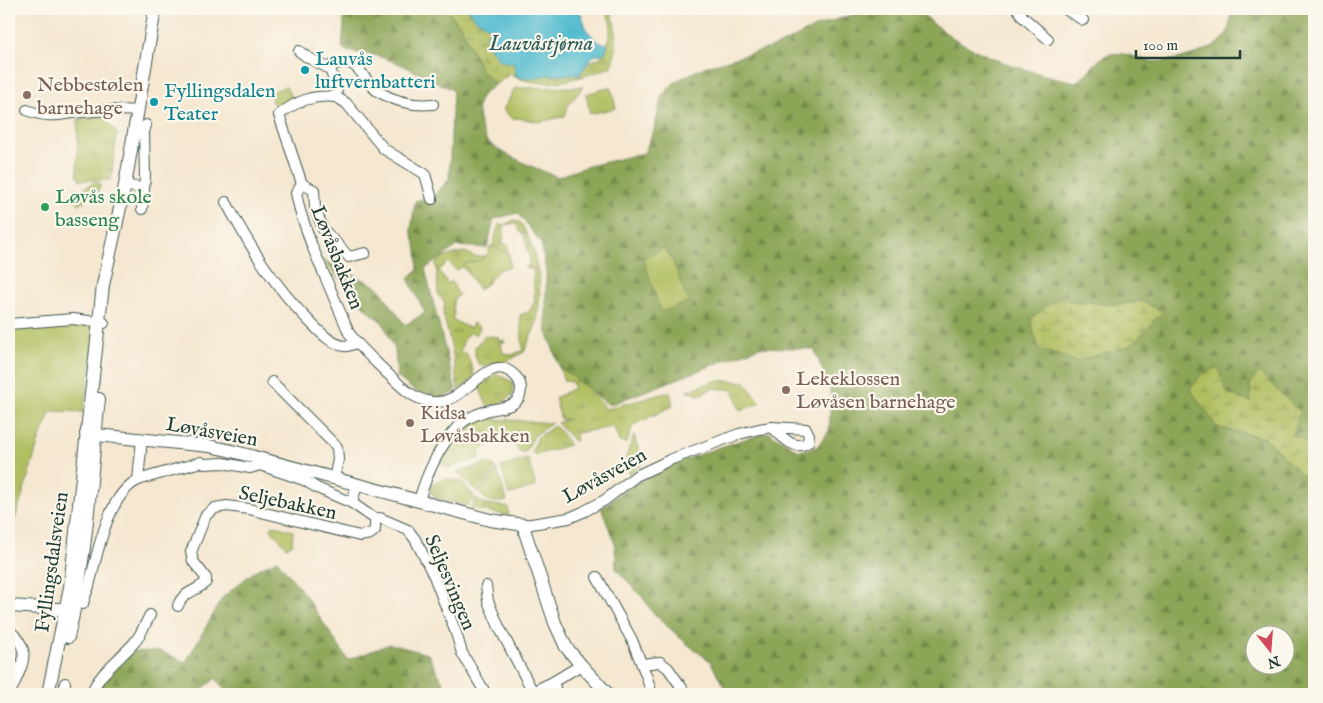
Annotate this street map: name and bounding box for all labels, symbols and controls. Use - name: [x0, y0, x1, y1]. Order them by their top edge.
- scale bar: [1136, 28, 1239, 60]
- water label: Lauvåstjørna: [488, 31, 593, 58]
- text: 100 m: [1143, 36, 1179, 55]
- place label: Lauvås luftvernbatteri: [315, 47, 436, 95]
- marker: Lauvås luftvernbatteri: [299, 64, 311, 76]
- place label: Nebbestølen barnehage: [37, 73, 144, 121]
- place label: Fyllingsdalen Teater: [164, 79, 276, 127]
- marker: Nebbestølen barnehage: [21, 89, 33, 101]
- marker: Fyllingsdalen Teater: [148, 96, 160, 108]
- place label: Løvås skole basseng: [55, 185, 152, 233]
- marker: Løvås skole basseng: [39, 201, 51, 213]
- street label: Løvåsbakken: [304, 202, 369, 314]
- place label: Lekeklossen Løvåsen barnehage: [796, 367, 956, 415]
- marker: Lekeklossen Løvåsen barnehage: [780, 384, 792, 396]
- place label: Kidsa Løvåsbakken: [420, 401, 530, 449]
- street label: Løvåsveien: [164, 412, 260, 453]
- marker: Kidsa Løvåsbakken: [404, 417, 416, 429]
- street label: Løvåsveien: [558, 443, 652, 510]
- street label: Seljebakken: [237, 481, 339, 526]
- street label: Fyllingsdalsveien: [30, 490, 75, 634]
- street label: Seljesvingen: [418, 531, 481, 634]
- north arrow: [1246, 626, 1296, 676]
- text: N: [1265, 651, 1283, 672]

